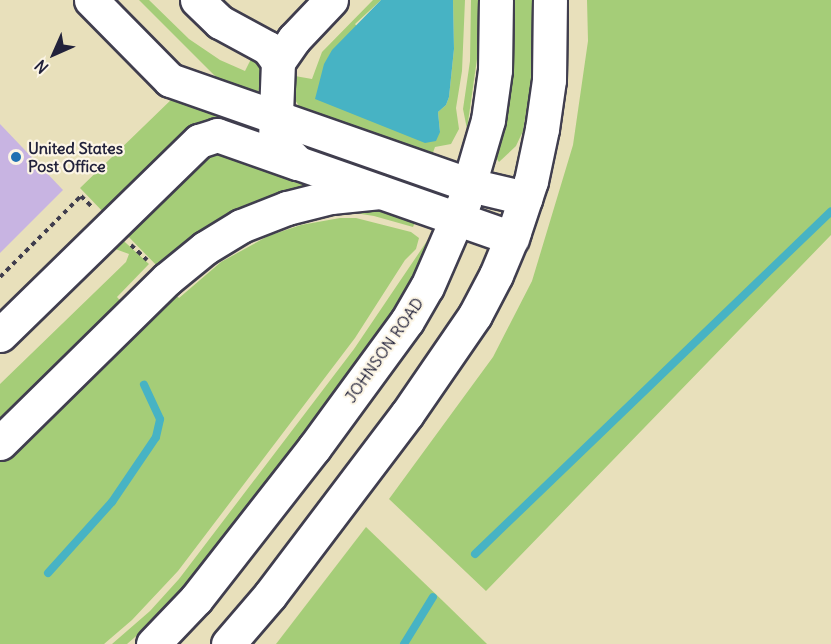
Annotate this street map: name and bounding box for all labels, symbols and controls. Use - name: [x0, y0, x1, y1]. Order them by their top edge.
- north arrow: [24, 24, 84, 84]
- text: N: [30, 56, 52, 78]
- place label: United States Post Office: [28, 138, 123, 176]
- marker: United States Post Office: [9, 150, 23, 164]
- street label: JOHNSON ROAD: [341, 294, 427, 406]

